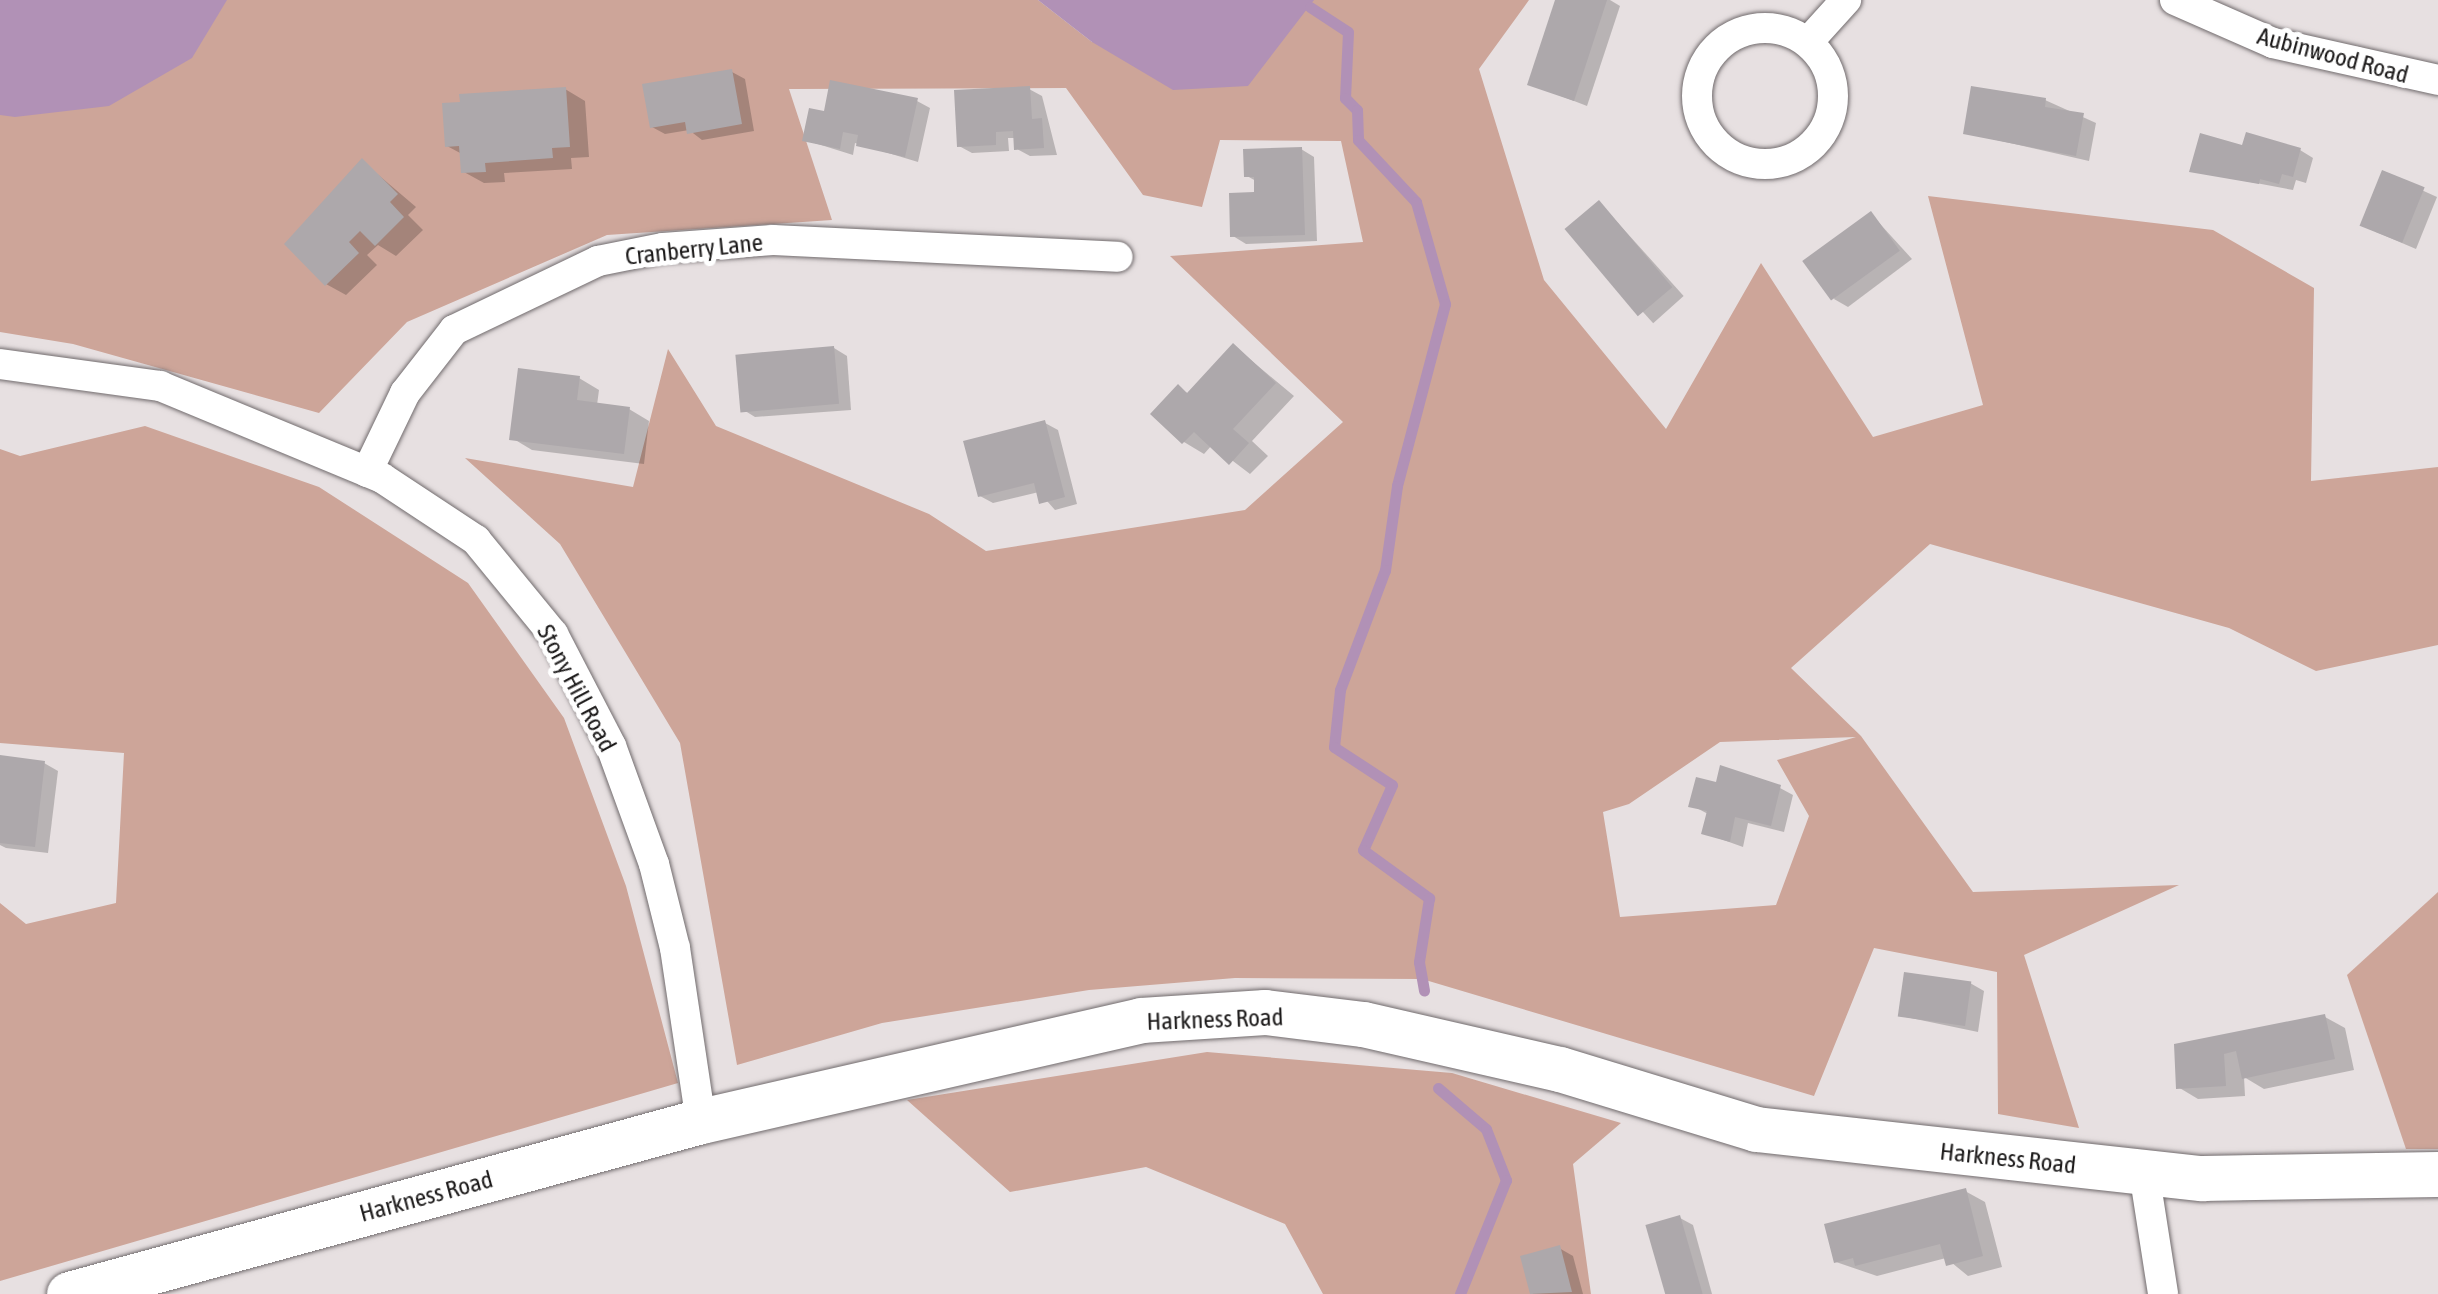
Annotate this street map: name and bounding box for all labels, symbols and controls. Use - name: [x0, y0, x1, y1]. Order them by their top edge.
- street label: Aubinwood Road: [2254, 20, 2412, 90]
- street label: Cranberry Lane: [624, 227, 764, 271]
- street label: Stony Hill Road: [531, 619, 623, 757]
- street label: Harkness Road: [1146, 1002, 1284, 1036]
- street label: Harkness Road: [1938, 1136, 2078, 1180]
- street label: Harkness Road: [356, 1164, 496, 1228]

